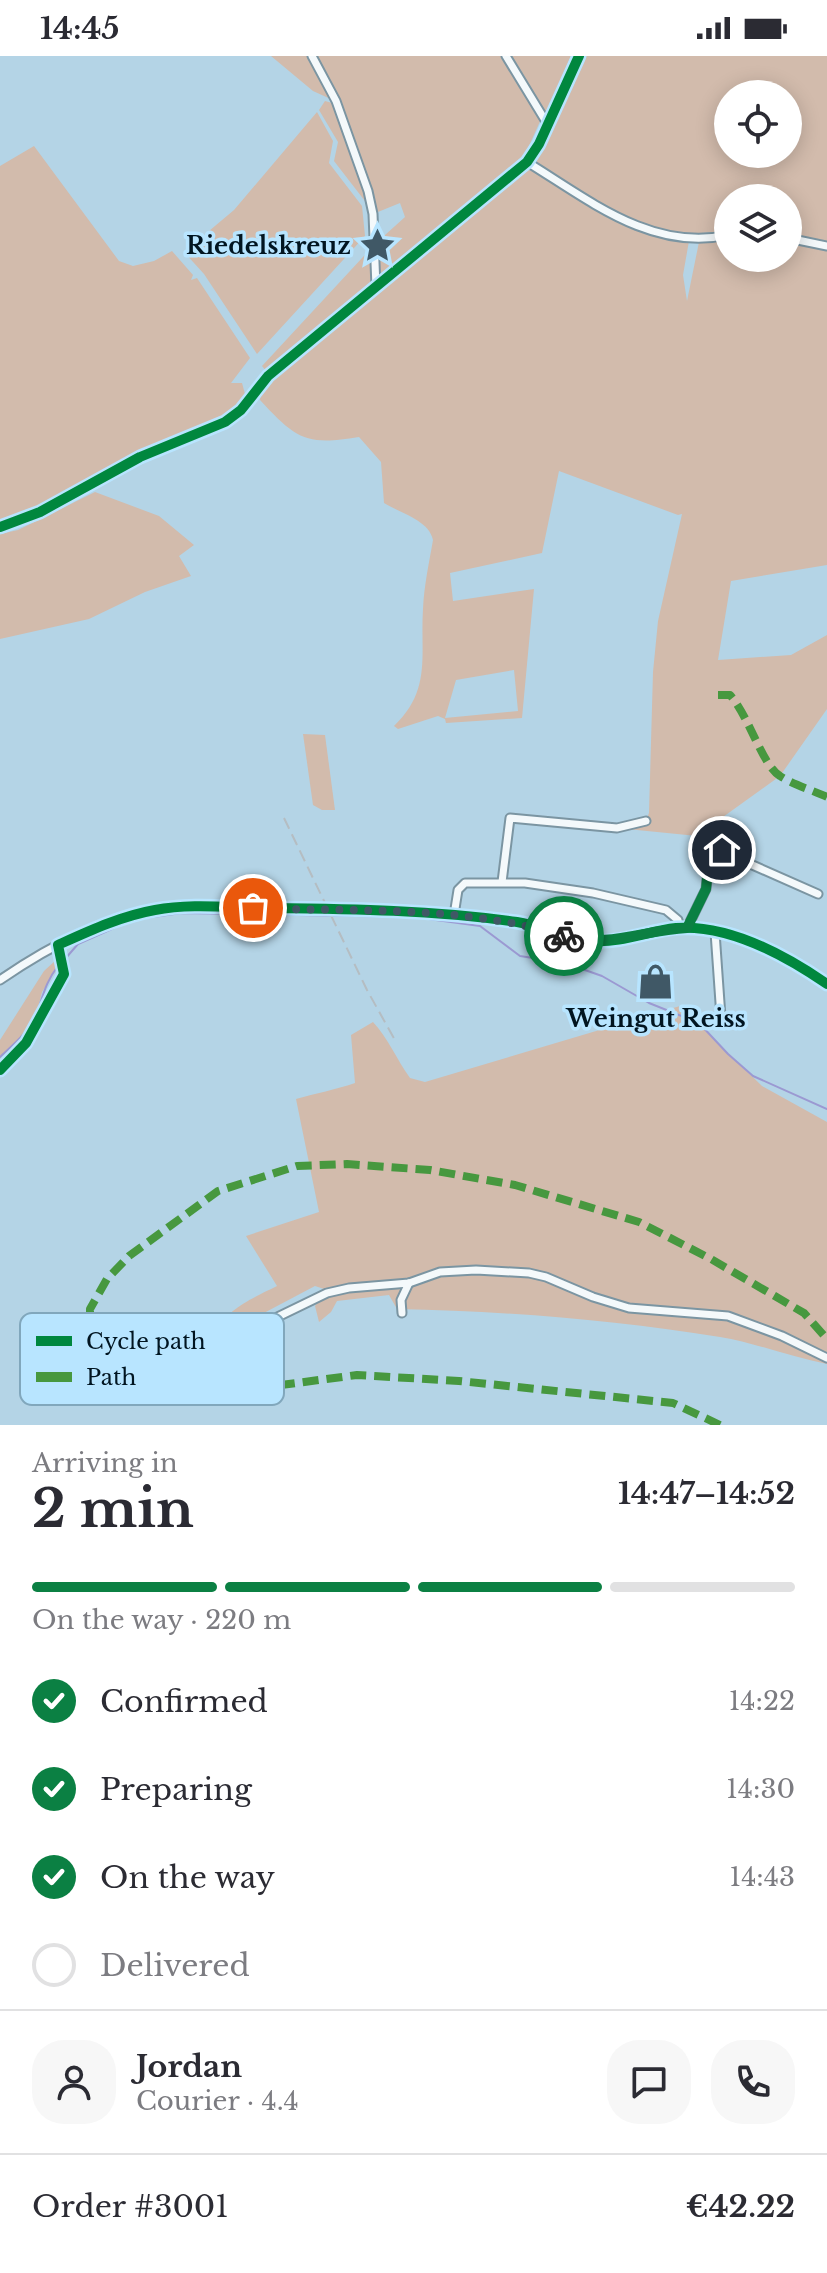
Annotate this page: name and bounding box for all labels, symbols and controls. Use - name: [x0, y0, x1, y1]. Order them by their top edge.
- text: 14:45: [40, 10, 119, 47]
- map controls: [714, 80, 802, 272]
- button: locate: [714, 80, 802, 168]
- button: layers: [714, 184, 802, 272]
- place icon: Riedelskreuz: [358, 227, 396, 265]
- place label: Riedelskreuz: [186, 231, 351, 260]
- pin: [688, 816, 756, 884]
- icon: home: [700, 828, 744, 872]
- pin: [219, 874, 287, 942]
- icon: bag: [231, 886, 275, 930]
- courier: [524, 896, 604, 976]
- icon: bike: [542, 914, 586, 958]
- shop icon: Weingut Reiss: [637, 963, 675, 1001]
- place label: Weingut Reiss: [565, 1004, 746, 1033]
- legend: [20, 1313, 284, 1405]
- text: Cycle path: [86, 1328, 206, 1355]
- text: Path: [86, 1364, 137, 1391]
- text: Arriving in: [32, 1447, 178, 1479]
- text: 14:47–14:52: [618, 1475, 795, 1512]
- text: 2 min: [32, 1477, 194, 1541]
- text: On the way · 220 m: [32, 1604, 291, 1636]
- icon: check: [32, 1679, 76, 1723]
- text: Confirmed: [100, 1683, 268, 1720]
- text: 14:22: [729, 1685, 795, 1717]
- icon: check: [32, 1767, 76, 1811]
- text: Preparing: [100, 1771, 252, 1808]
- text: 14:30: [726, 1773, 795, 1805]
- icon: check: [32, 1855, 76, 1899]
- text: On the way: [100, 1859, 275, 1896]
- text: 14:43: [730, 1861, 795, 1893]
- text: Delivered: [100, 1947, 250, 1984]
- button: person: [32, 2040, 116, 2124]
- button: chat: [607, 2040, 691, 2124]
- button: phone: [711, 2040, 795, 2124]
- text: Jordan: [136, 2048, 242, 2085]
- text: Courier · 4.4: [136, 2085, 299, 2117]
- text: Order #3001: [32, 2188, 229, 2225]
- text: €42.22: [686, 2188, 795, 2225]

